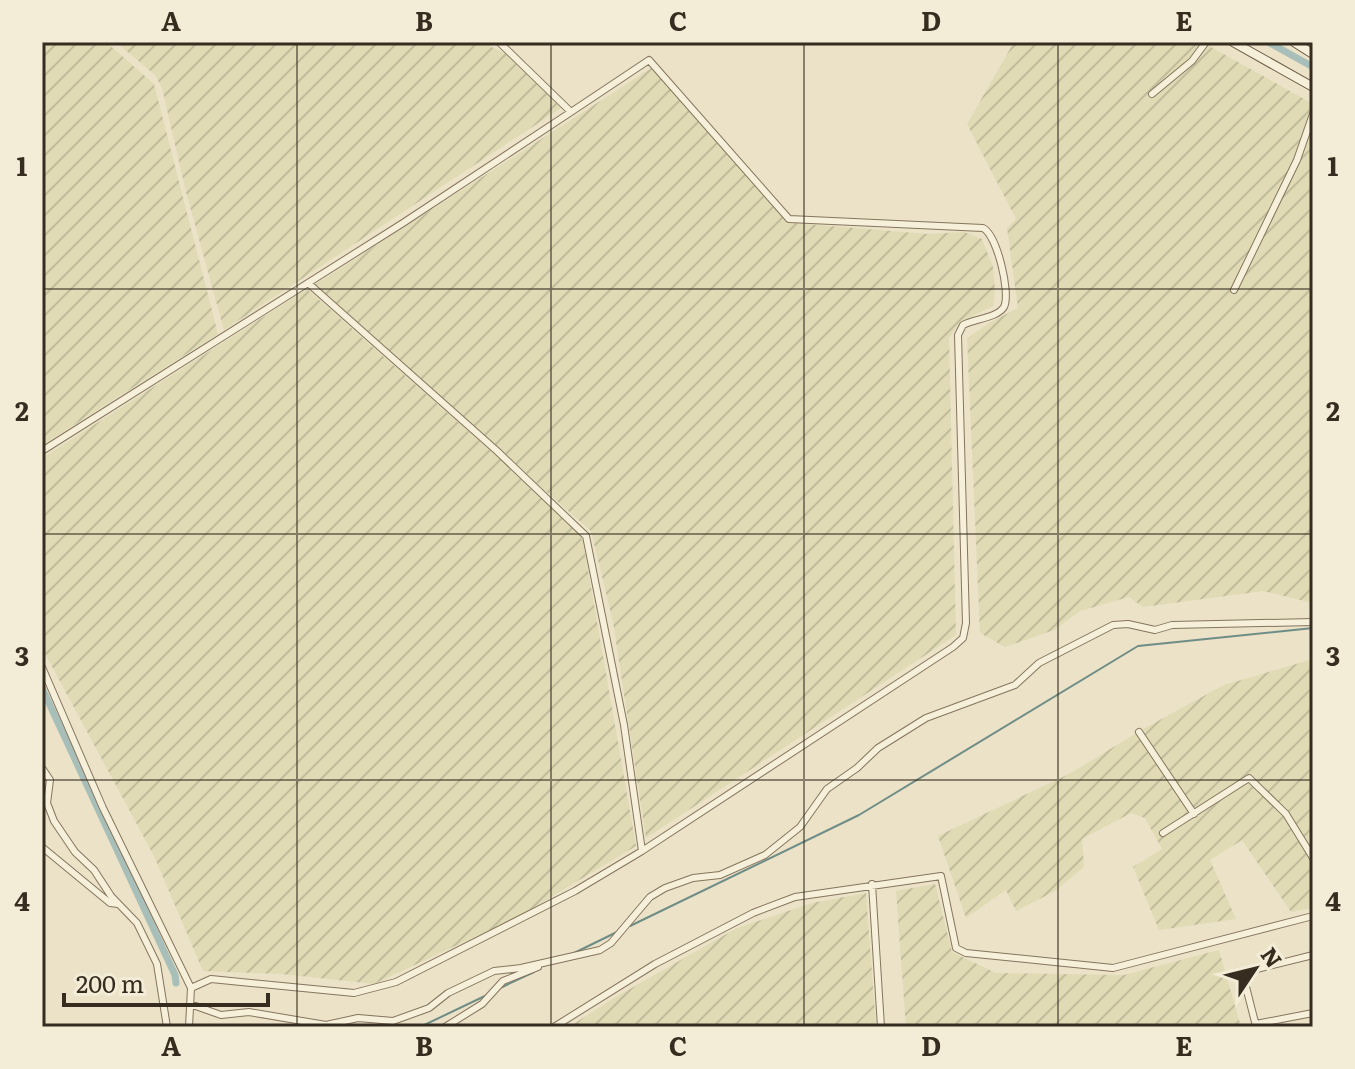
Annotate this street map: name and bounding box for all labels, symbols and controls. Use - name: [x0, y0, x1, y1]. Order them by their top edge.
- text: A: [161, 0, 181, 39]
- text: B: [415, 0, 433, 39]
- text: C: [669, 0, 687, 39]
- text: D: [921, 0, 941, 39]
- text: E: [1175, 0, 1193, 39]
- text: 1: [17, 145, 28, 184]
- text: 1: [1328, 145, 1339, 184]
- text: 2: [15, 390, 29, 429]
- text: 2: [1326, 390, 1340, 429]
- text: 3: [15, 635, 29, 674]
- text: 3: [1326, 635, 1340, 674]
- text: 4: [14, 880, 30, 919]
- text: 4: [1325, 880, 1341, 919]
- north arrow: [1215, 929, 1295, 1009]
- text: N: [1254, 940, 1291, 974]
- scale bar: [64, 957, 268, 1007]
- text: 200 m: [76, 965, 144, 1000]
- text: A: [161, 1025, 181, 1064]
- text: B: [415, 1025, 433, 1064]
- text: C: [669, 1025, 687, 1064]
- text: D: [921, 1025, 941, 1064]
- text: E: [1175, 1025, 1193, 1064]

